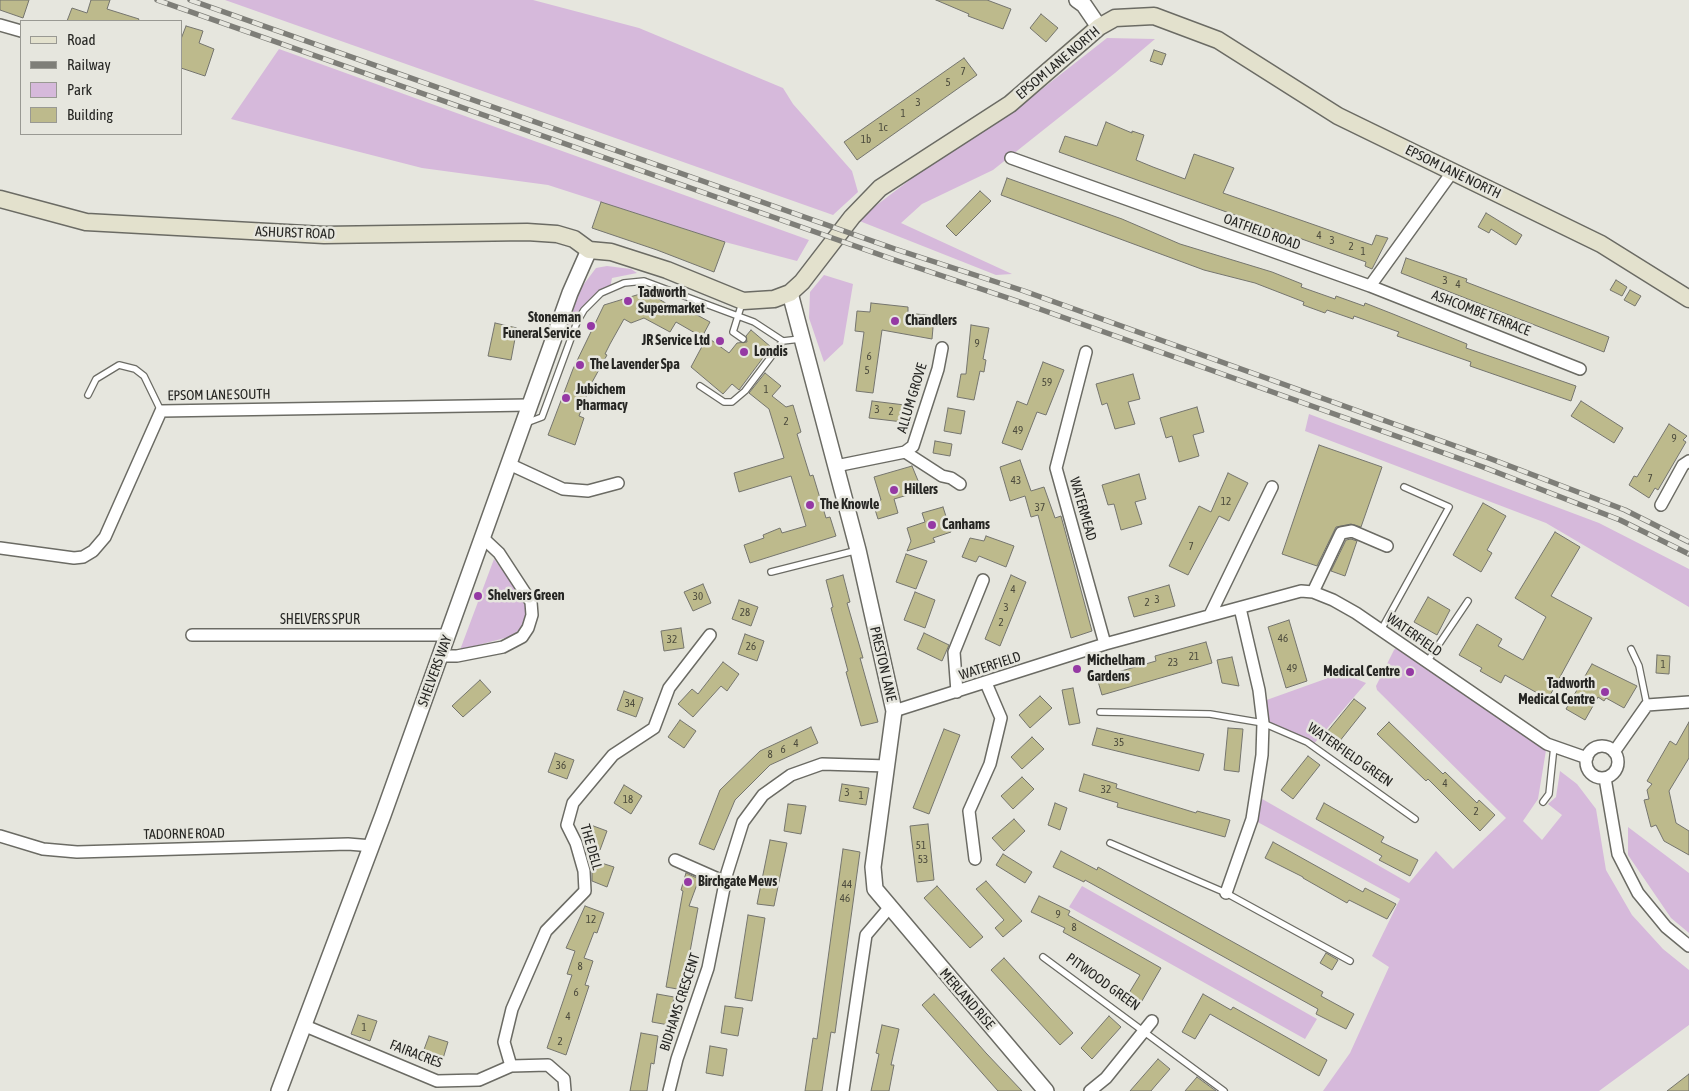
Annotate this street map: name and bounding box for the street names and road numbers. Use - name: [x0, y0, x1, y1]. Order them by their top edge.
- street label: EPSOM LANE NORTH: [1013, 23, 1103, 103]
- street label: EPSOM LANE NORTH: [1402, 142, 1504, 202]
- street label: OATFIELD ROAD: [1221, 210, 1303, 254]
- street label: ASHURST ROAD: [255, 223, 335, 243]
- street label: ASHCOMBE TERRACE: [1429, 286, 1533, 340]
- street label: ALLUM GROVE: [893, 361, 931, 435]
- street label: EPSOM LANE SOUTH: [167, 386, 271, 404]
- street label: WATERMEAD: [1066, 475, 1100, 543]
- street label: WATERFIELD: [1383, 610, 1445, 660]
- street label: SHELVERS SPUR: [280, 612, 360, 628]
- street label: PRESTON LANE: [866, 625, 900, 703]
- street label: SHELVERS WAY: [414, 633, 456, 709]
- street label: WATERFIELD: [957, 648, 1023, 684]
- street label: WATERFIELD GREEN: [1304, 719, 1396, 791]
- street label: THE DELL: [576, 822, 606, 872]
- street label: TADORNE ROAD: [143, 825, 225, 843]
- street label: PITWOOD GREEN: [1063, 950, 1143, 1014]
- street label: BIDHAMS CRESCENT: [656, 951, 704, 1053]
- street label: MERLAND RISE: [936, 965, 998, 1033]
- street label: FAIRACRES: [387, 1036, 445, 1072]

